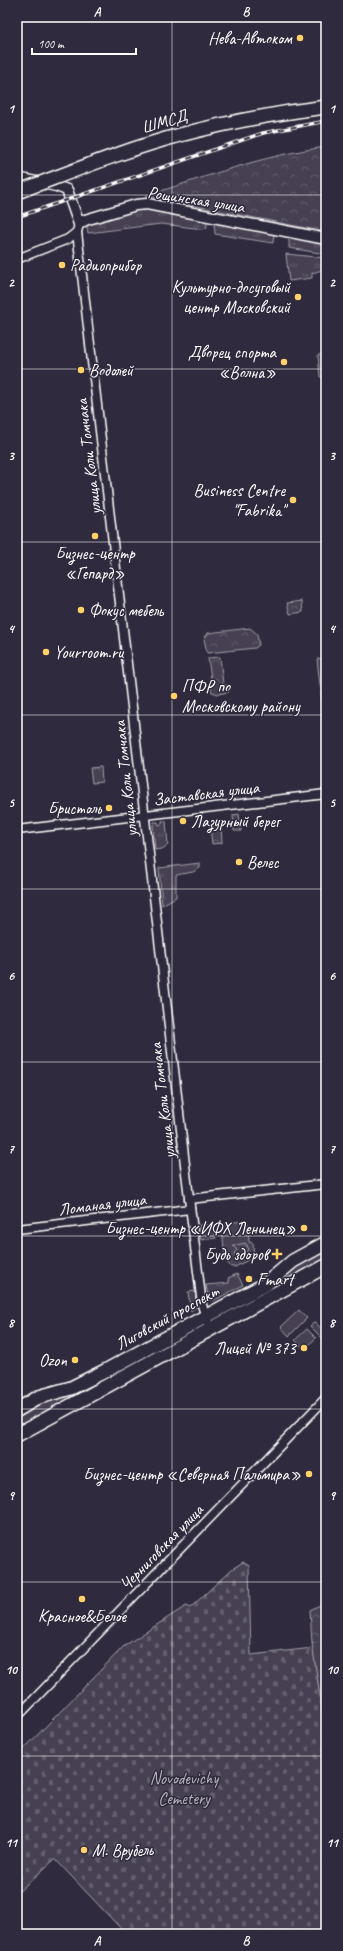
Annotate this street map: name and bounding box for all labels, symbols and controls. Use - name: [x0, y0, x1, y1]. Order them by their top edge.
- text: A: [94, 4, 102, 20]
- text: B: [243, 4, 251, 20]
- place label: Нева-Автоком: [208, 28, 293, 49]
- scale bar: [32, 30, 136, 56]
- marker: Нева-Автоком: [295, 33, 305, 43]
- text: 100 m: [38, 36, 65, 52]
- text: 1: [8, 101, 16, 117]
- text: 1: [329, 101, 337, 117]
- street label: ШМСД: [139, 105, 191, 138]
- street label: Рощинская улица: [146, 181, 247, 218]
- place label: Радиоприбор: [70, 255, 143, 276]
- marker: Радиоприбор: [57, 260, 67, 270]
- text: 2: [8, 275, 15, 291]
- text: 2: [329, 275, 336, 291]
- place label: Культурно-досуговый центр Московский: [172, 277, 291, 318]
- marker: Культурно-досуговый центр Московский: [293, 292, 303, 302]
- place label: Дворец спорта «Волна»: [188, 342, 278, 383]
- marker: Дворец спорта «Волна»: [279, 357, 289, 367]
- place label: Водолей: [89, 360, 134, 381]
- marker: Водолей: [76, 365, 86, 375]
- street label: улица Коли Томчака: [71, 397, 106, 517]
- text: 3: [8, 448, 15, 464]
- text: 3: [329, 448, 336, 464]
- place label: Business Centre "Fabrika": [194, 480, 289, 521]
- marker: Business Centre "Fabrika": [288, 495, 298, 505]
- marker: Бизнес-центр «Гепард»: [90, 531, 100, 541]
- place label: Бизнес-центр «Гепард»: [55, 543, 136, 584]
- place label: Фокус мебель: [89, 600, 165, 621]
- marker: Фокус мебель: [76, 605, 86, 615]
- text: 4: [8, 621, 16, 637]
- text: 4: [329, 621, 337, 637]
- place label: Yourroom.ru: [54, 642, 125, 663]
- marker: Yourroom.ru: [41, 647, 51, 657]
- place label: ПФР по Московскому району: [182, 676, 301, 717]
- marker: ПФР по Московскому району: [169, 691, 179, 701]
- street label: улица Коли Томчака: [109, 719, 142, 839]
- street label: Заставская улица: [152, 776, 262, 810]
- text: 5: [8, 795, 15, 811]
- text: 5: [329, 795, 336, 811]
- place label: Бристоль: [48, 798, 102, 819]
- marker: Бристоль: [104, 803, 114, 813]
- place label: Лазурный берег: [191, 811, 282, 833]
- marker: Лазурный берег: [178, 816, 188, 826]
- place label: Велес: [247, 852, 280, 873]
- marker: Велес: [234, 857, 244, 867]
- text: 6: [8, 968, 15, 984]
- text: 6: [329, 968, 336, 984]
- street label: улица Коли Томчака: [145, 1041, 180, 1161]
- text: 7: [8, 1141, 15, 1157]
- text: 7: [329, 1141, 336, 1157]
- street label: Ломаная улица: [57, 1189, 148, 1220]
- place label: Бизнес-центр «ИФХ Ленинец»: [106, 1218, 296, 1240]
- marker: Бизнес-центр «ИФХ Ленинец»: [299, 1223, 309, 1233]
- place label: Будь здоров: [205, 1244, 272, 1265]
- marker: Будь здоров: [271, 1248, 283, 1260]
- place label: Fmart: [257, 1269, 296, 1290]
- marker: Fmart: [244, 1274, 254, 1284]
- street label: Лиговский проспект: [112, 1280, 223, 1355]
- text: 8: [8, 1315, 16, 1331]
- text: 8: [329, 1315, 337, 1331]
- place label: Лицей № 373: [215, 1338, 297, 1359]
- marker: Лицей № 373: [299, 1343, 309, 1353]
- place label: Ozon: [39, 1350, 67, 1371]
- marker: Ozon: [70, 1355, 80, 1365]
- place label: Бизнес-центр «Северная Пальмира»: [83, 1464, 301, 1486]
- marker: Бизнес-центр «Северная Пальмира»: [304, 1469, 314, 1479]
- text: 9: [8, 1488, 15, 1504]
- text: 9: [329, 1488, 336, 1504]
- street label: Черниговская улица: [115, 1499, 208, 1595]
- marker: Красное&Белое: [77, 1594, 87, 1604]
- place label: Красное&Белое: [38, 1606, 127, 1627]
- text: 10: [5, 1662, 18, 1678]
- text: 10: [326, 1662, 339, 1678]
- park label: Novodevichy Cemetery: [150, 1768, 219, 1809]
- text: 11: [5, 1835, 19, 1851]
- text: 11: [326, 1835, 340, 1851]
- place label: М. Врубель: [92, 1840, 155, 1861]
- marker: М. Врубель: [79, 1845, 89, 1855]
- text: A: [94, 1933, 102, 1949]
- text: B: [243, 1933, 251, 1949]

